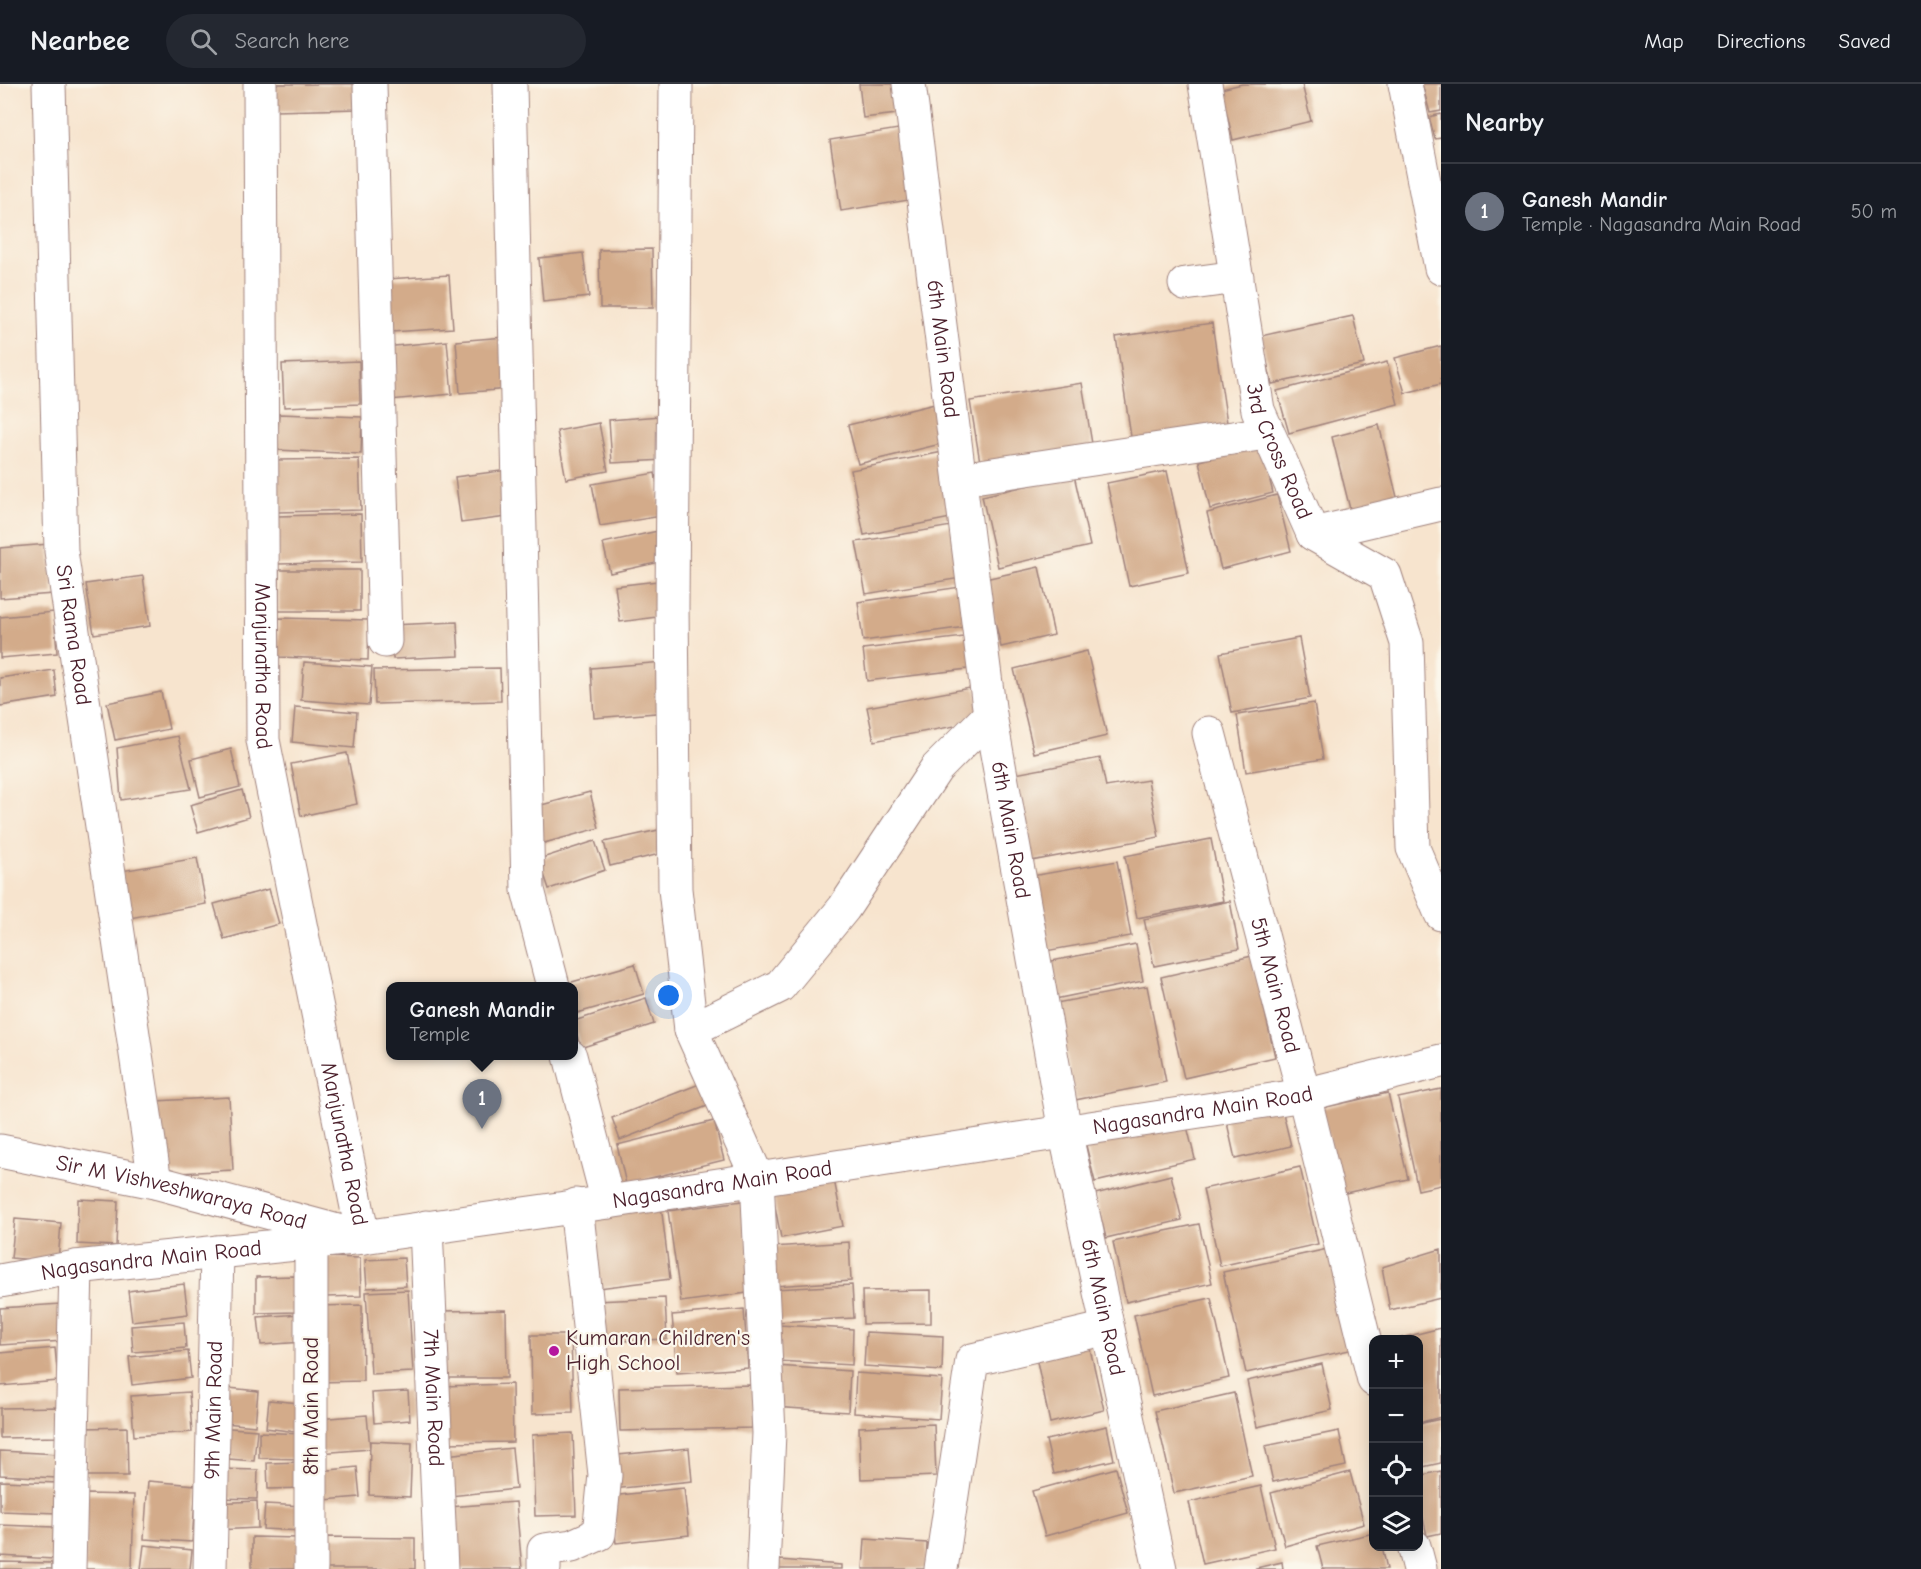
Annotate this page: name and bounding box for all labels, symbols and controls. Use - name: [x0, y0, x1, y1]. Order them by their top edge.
- search box: [166, 14, 586, 68]
- text: Nearbee: [30, 25, 130, 57]
- icon: search: [187, 25, 220, 58]
- text: Search here: [235, 28, 349, 54]
- text: Map: [1644, 29, 1684, 53]
- text: Directions: [1717, 29, 1806, 53]
- text: Saved: [1839, 29, 1891, 53]
- text: Nearby: [1465, 108, 1544, 138]
- text: Ganesh Mandir: [1522, 187, 1667, 213]
- text: 1: [1481, 200, 1488, 223]
- text: 50 m: [1851, 200, 1897, 223]
- text: Temple · Nagasandra Main Road: [1522, 213, 1801, 236]
- street label: 6th Main Road: [921, 278, 965, 420]
- street label: 3rd Cross Road: [1241, 382, 1318, 523]
- street label: Sri Rama Road: [50, 563, 97, 707]
- street label: Manjunatha Road: [249, 583, 278, 752]
- street label: 6th Main Road: [986, 759, 1036, 901]
- street label: 5th Main Road: [1245, 915, 1305, 1056]
- your location: [654, 981, 683, 1010]
- popup: [386, 982, 578, 1060]
- text: Ganesh Mandir: [410, 997, 554, 1023]
- text: Temple: [410, 1023, 470, 1046]
- street label: Manjunatha Road: [315, 1060, 373, 1228]
- pin: 1: [462, 1080, 502, 1129]
- street label: Nagasandra Main Road: [1091, 1080, 1315, 1140]
- street label: Sir M Vishveshwaraya Road: [54, 1150, 310, 1235]
- street label: Nagasandra Main Road: [611, 1155, 834, 1214]
- street label: Nagasandra Main Road: [39, 1235, 263, 1286]
- street label: 6th Main Road: [1076, 1236, 1131, 1378]
- place label: Kumaran Children's High School: [566, 1325, 750, 1376]
- street label: 7th Main Road: [417, 1328, 449, 1467]
- map controls: [1369, 1335, 1423, 1551]
- button: +: [1369, 1335, 1423, 1389]
- street label: 8th Main Road: [298, 1337, 324, 1475]
- street label: 9th Main Road: [199, 1340, 228, 1480]
- marker: Kumaran Children's High School: [547, 1344, 561, 1358]
- button: −: [1369, 1389, 1423, 1443]
- button: locate: [1369, 1443, 1423, 1497]
- button: layers: [1369, 1497, 1423, 1551]

